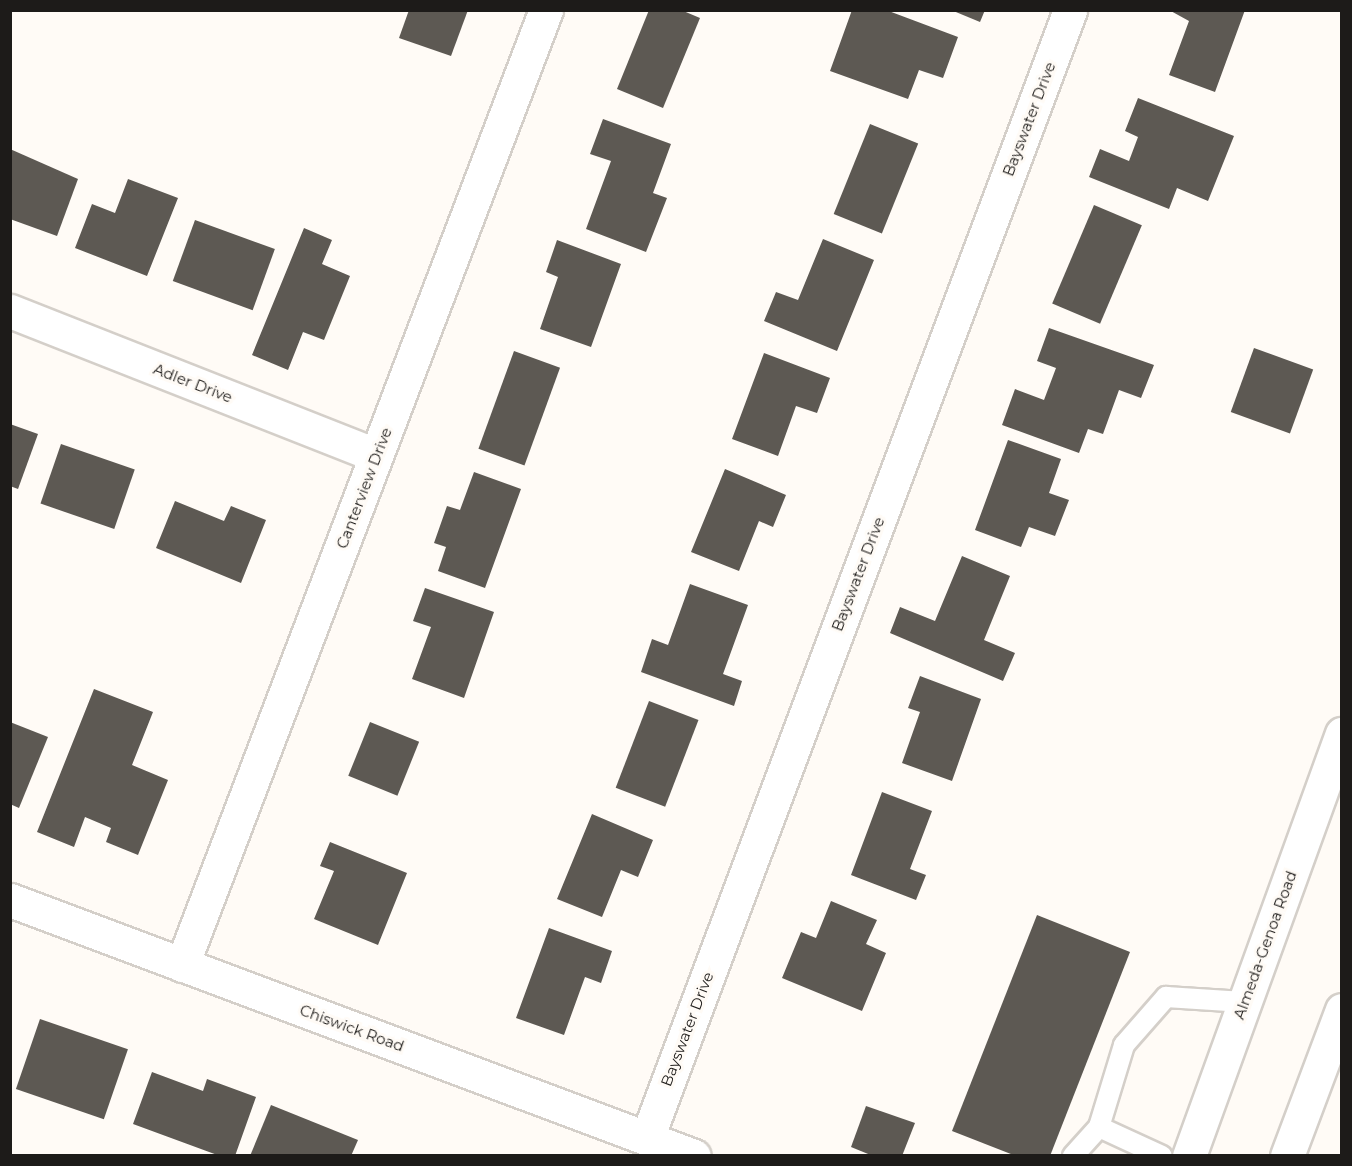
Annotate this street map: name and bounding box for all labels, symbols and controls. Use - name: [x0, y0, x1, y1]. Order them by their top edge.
- street label: Bayswater Drive: [999, 59, 1059, 179]
- street label: Adler Drive: [151, 360, 235, 406]
- street label: Canterview Drive: [333, 425, 395, 551]
- street label: Bayswater Drive: [828, 514, 888, 634]
- street label: Almeda-Genoa Road: [1230, 868, 1300, 1022]
- street label: Bayswater Drive: [657, 969, 717, 1089]
- street label: Chiswick Road: [297, 1001, 407, 1055]

